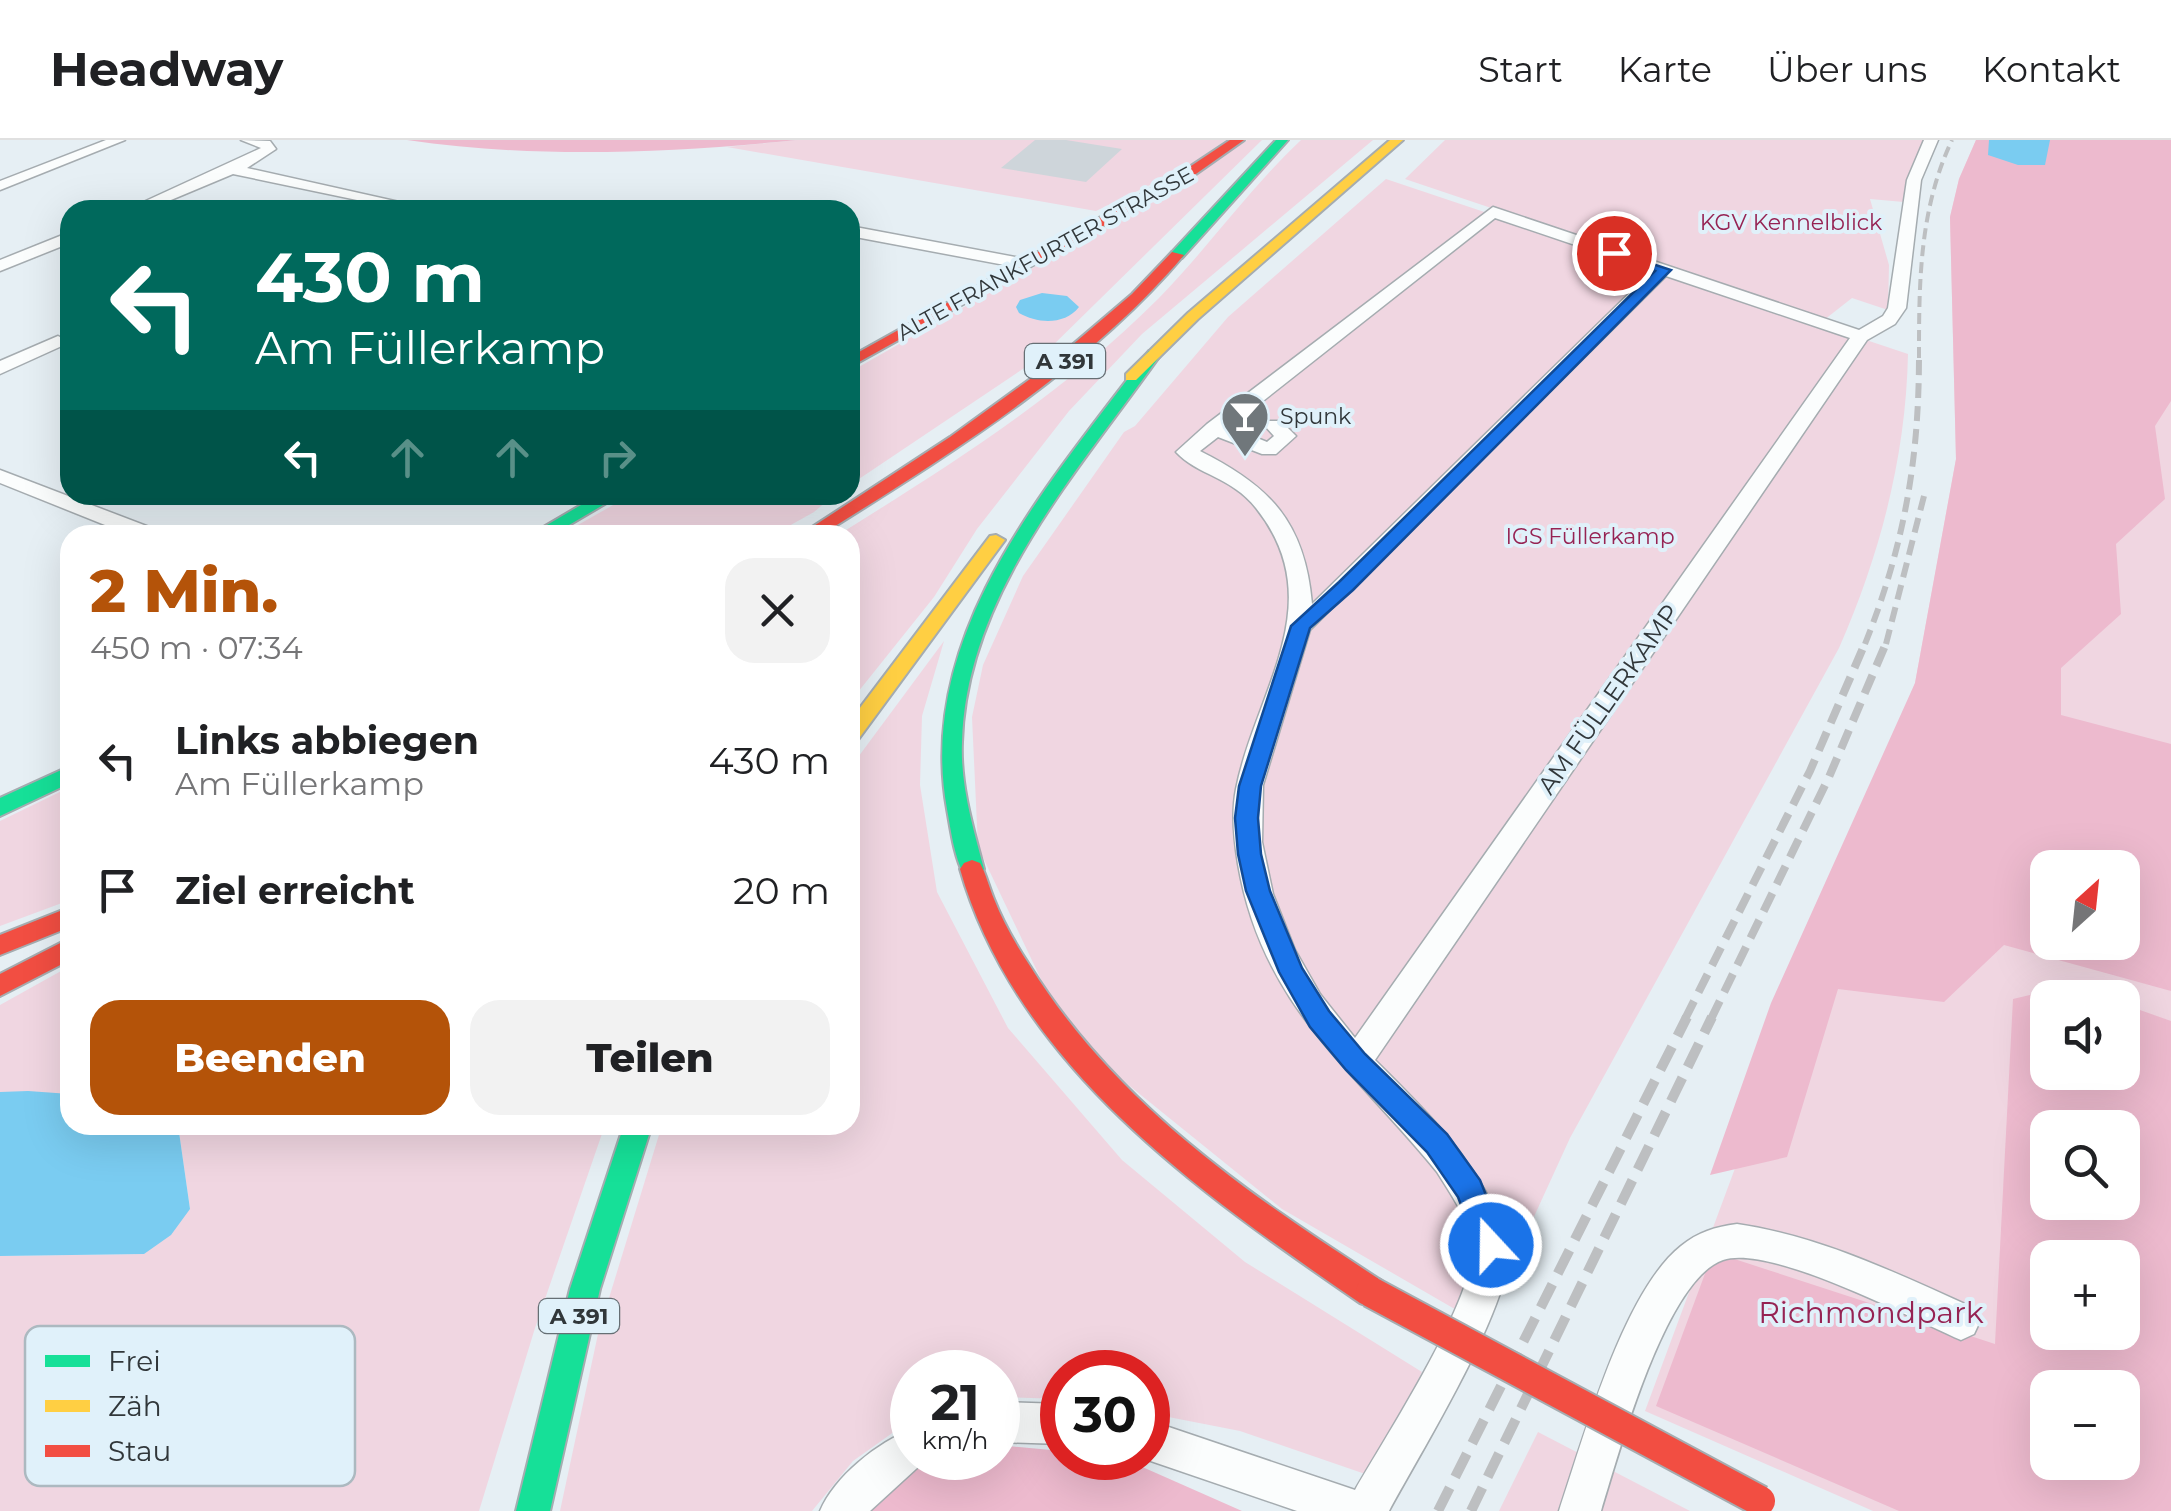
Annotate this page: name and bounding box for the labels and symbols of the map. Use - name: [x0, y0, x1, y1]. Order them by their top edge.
- street label: ALTE FRANKFURTER STRASSE: [892, 160, 1198, 346]
- park label: KGV Kennelblick: [1700, 209, 1883, 236]
- pin: [1572, 211, 1657, 296]
- road number: A 391: [1025, 344, 1105, 378]
- bar icon: Spunk: [1219, 390, 1271, 458]
- place label: Spunk: [1280, 403, 1352, 430]
- park label: IGS Füllerkamp: [1505, 523, 1675, 550]
- street label: AM FÜLLERKAMP: [1531, 598, 1685, 800]
- north arrow: [2030, 850, 2140, 960]
- position arrow: [1439, 1193, 1543, 1297]
- park label: Richmondpark: [1758, 1294, 1984, 1331]
- road number: A 391: [539, 1299, 619, 1333]
- legend: [25, 1326, 355, 1486]
- text: Frei: [108, 1344, 161, 1378]
- speed limit sign: 30: [1040, 1350, 1170, 1480]
- text: Zäh: [108, 1389, 162, 1423]
- text: Stau: [108, 1434, 171, 1468]

